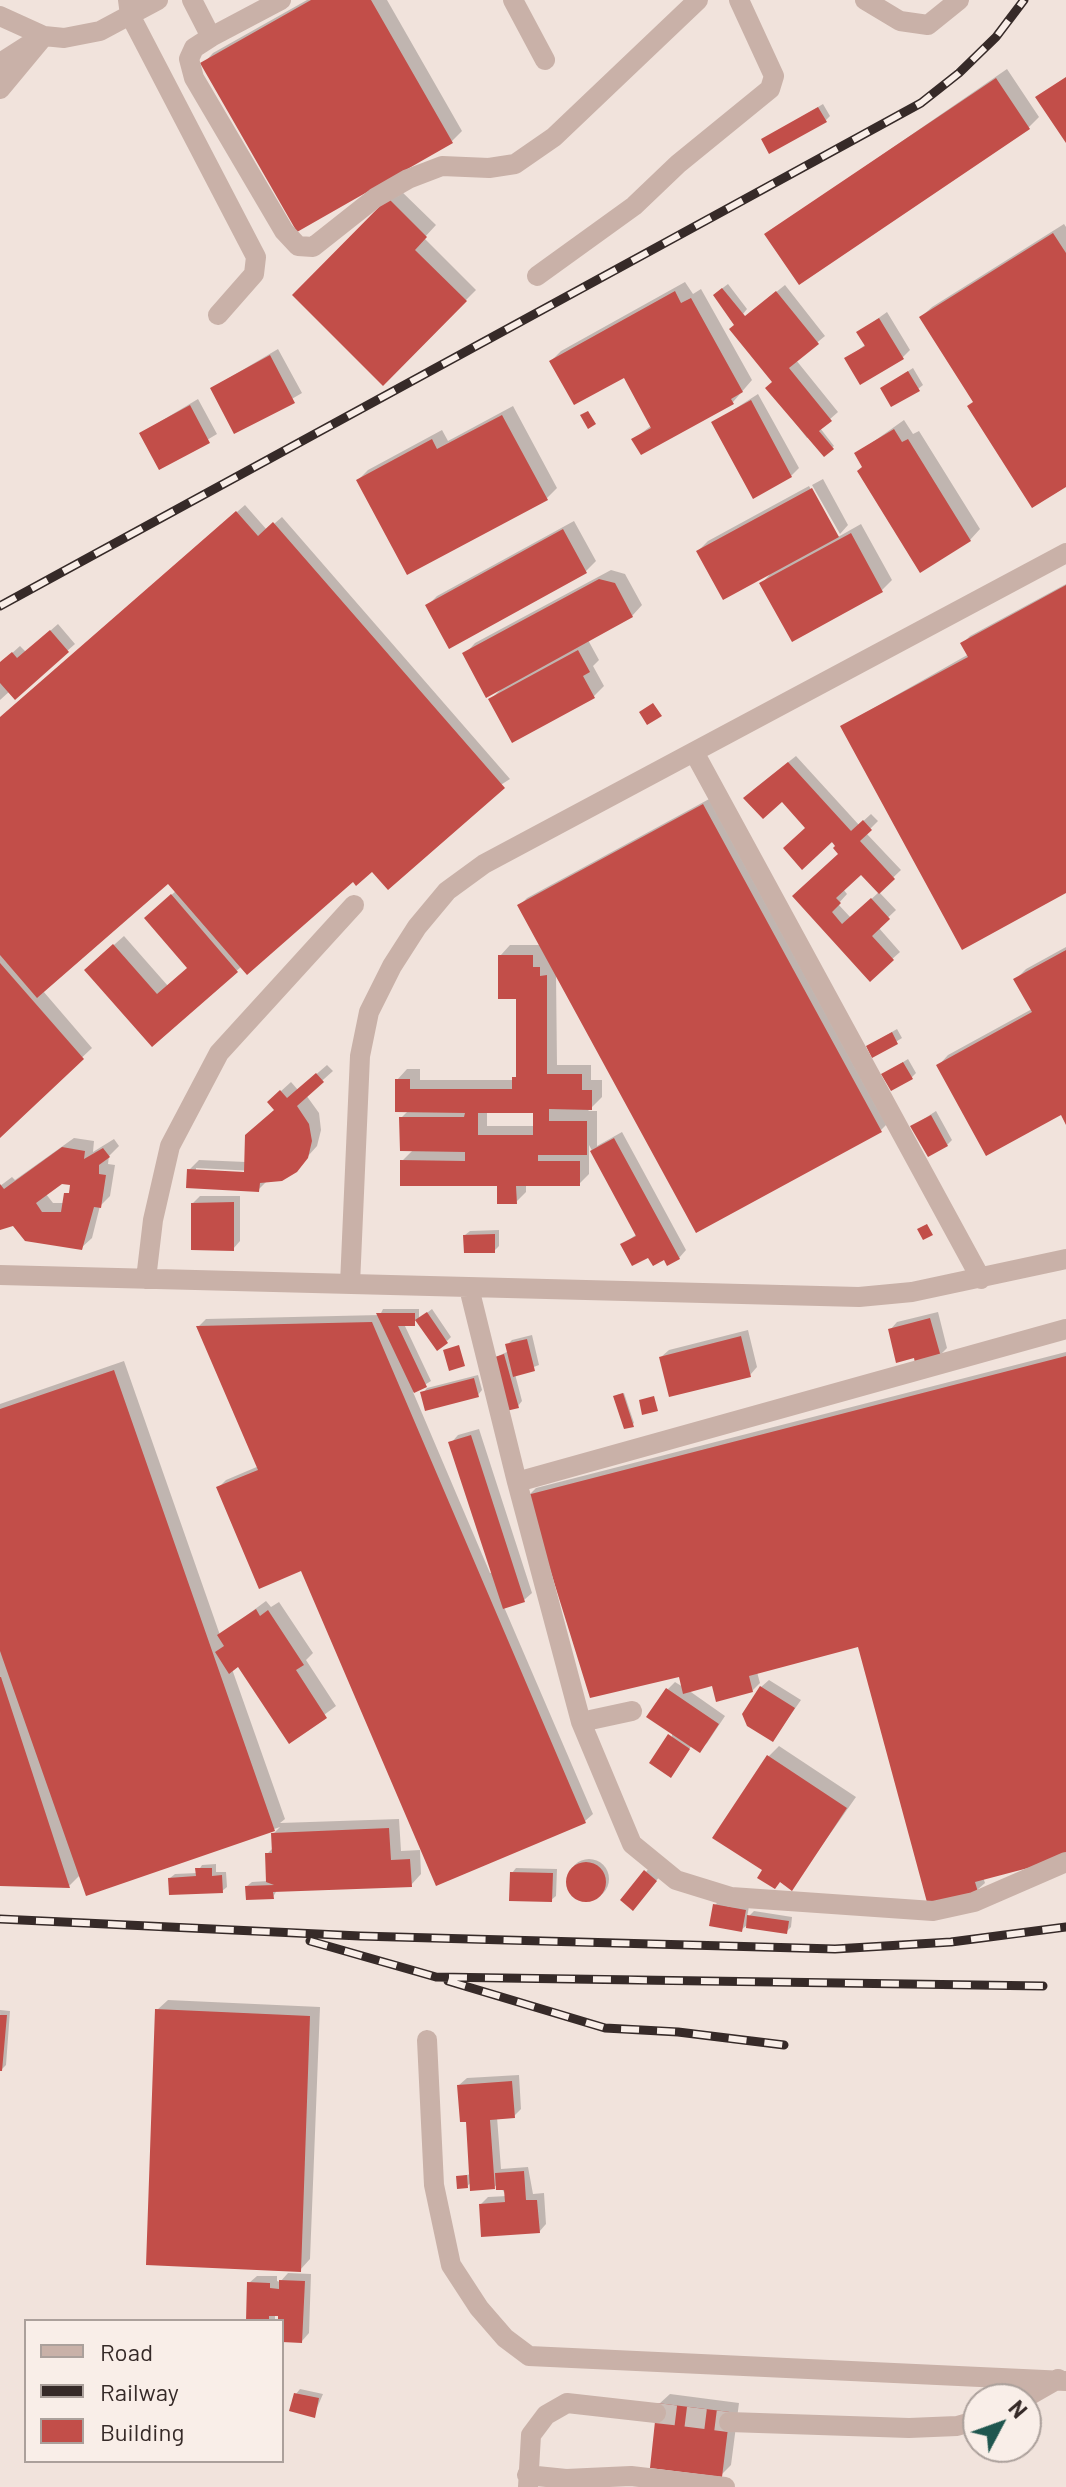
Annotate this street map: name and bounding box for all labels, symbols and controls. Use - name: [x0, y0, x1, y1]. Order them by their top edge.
- legend: [24, 2319, 284, 2463]
- text: Road: [100, 2337, 153, 2366]
- text: Railway: [100, 2377, 179, 2406]
- north arrow: [962, 2383, 1042, 2463]
- text: N: [1004, 2395, 1033, 2423]
- text: Building: [100, 2417, 184, 2446]

